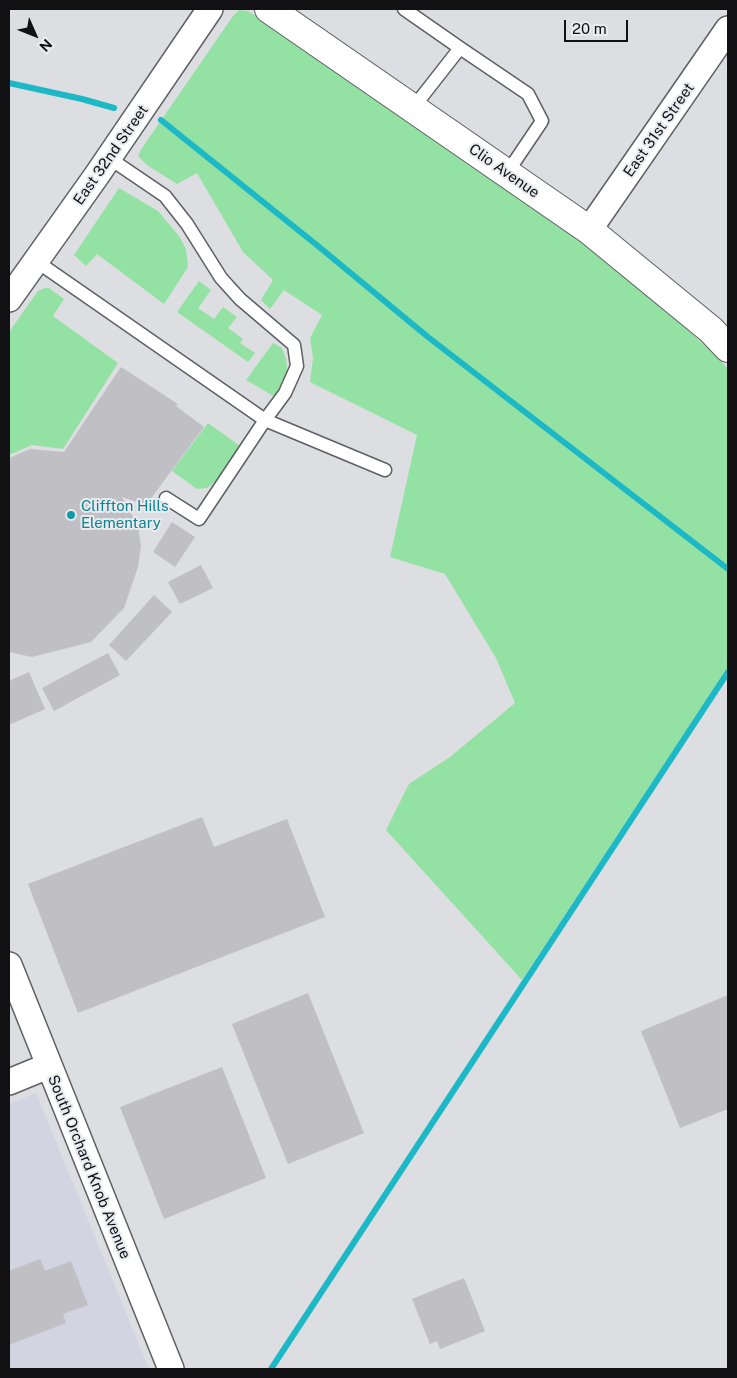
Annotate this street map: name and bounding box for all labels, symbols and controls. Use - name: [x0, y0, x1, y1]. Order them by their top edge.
- north arrow: [10, 10, 60, 60]
- scale bar: [567, 10, 631, 42]
- text: 20 m: [572, 20, 607, 37]
- text: N: [36, 36, 55, 55]
- street label: East 31st Street: [620, 80, 698, 180]
- street label: East 32nd Street: [70, 102, 152, 208]
- street label: Clio Avenue: [465, 140, 543, 202]
- place label: Cliffton Hills Elementary: [81, 497, 169, 532]
- marker: Cliffton Hills Elementary: [65, 509, 77, 521]
- street label: South Orchard Knob Avenue: [44, 1072, 134, 1262]

